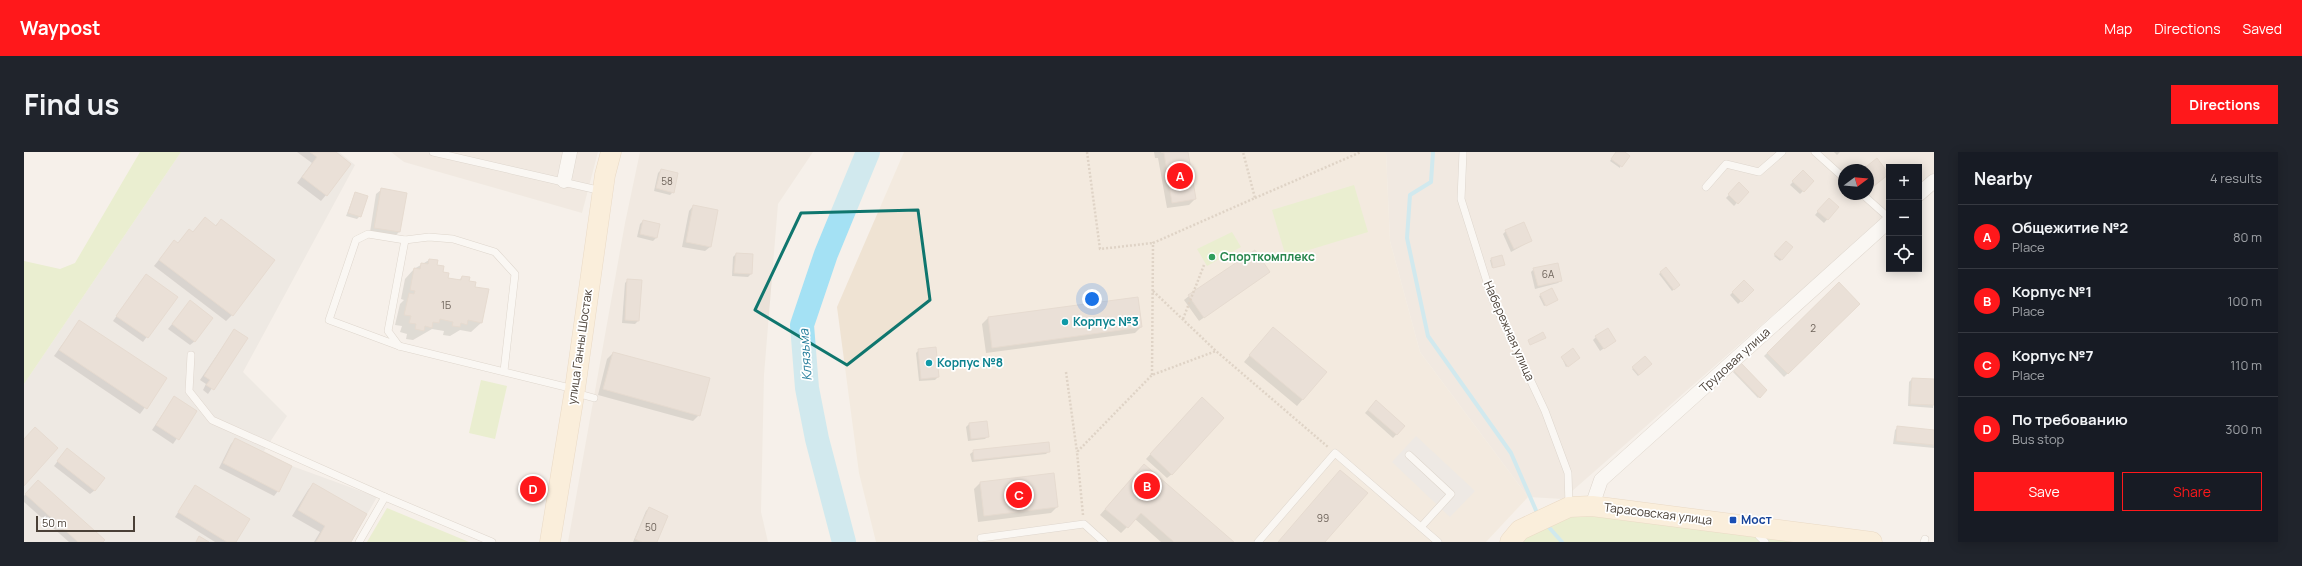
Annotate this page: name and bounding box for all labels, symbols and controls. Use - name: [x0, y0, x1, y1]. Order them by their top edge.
- text: Waypost: [20, 15, 100, 41]
- text: Map: [2104, 19, 2132, 38]
- text: Directions: [2154, 19, 2221, 38]
- text: Saved: [2243, 19, 2282, 38]
- text: Find us: [24, 85, 119, 123]
- button: Directions: [2171, 85, 2278, 124]
- pin: A: [1167, 161, 1193, 191]
- north arrow: [1838, 164, 1874, 200]
- map controls: [1886, 164, 1922, 272]
- button: +: [1886, 164, 1922, 200]
- text: Nearby: [1974, 167, 2032, 190]
- text: 4 results: [2210, 169, 2262, 187]
- house number: 58: [661, 174, 673, 188]
- button: −: [1886, 200, 1922, 236]
- text: Общежитие №2: [2012, 217, 2128, 238]
- text: A: [1983, 228, 1991, 246]
- text: 80 m: [2233, 228, 2262, 246]
- button: locate: [1886, 236, 1922, 272]
- text: Place: [2012, 238, 2045, 256]
- place label: Спорткомплекс: [1220, 248, 1315, 265]
- marker: Спорткомплекс: [1207, 252, 1217, 262]
- house number: 6А: [1542, 267, 1555, 281]
- street label: Набережная улица: [1480, 278, 1539, 384]
- text: Корпус №1: [2012, 281, 2092, 302]
- street label: улица Ганны Шостак: [563, 287, 596, 406]
- your location: [1082, 289, 1102, 309]
- text: B: [1983, 292, 1991, 310]
- text: 100 m: [2227, 292, 2262, 310]
- house number: 1Б: [441, 298, 451, 312]
- text: Place: [2012, 302, 2045, 320]
- place label: Корпус №3: [1073, 313, 1139, 330]
- marker: Корпус №3: [1060, 317, 1070, 327]
- house number: 2: [1810, 321, 1816, 335]
- street label: Трудовая улица: [1696, 323, 1774, 396]
- water label: Клязьма: [794, 328, 816, 381]
- text: Корпус №7: [2012, 345, 2093, 366]
- place label: Корпус №8: [937, 354, 1003, 371]
- text: C: [1982, 356, 1992, 374]
- text: 110 m: [2230, 356, 2262, 374]
- marker: Корпус №8: [924, 358, 934, 368]
- text: Place: [2012, 366, 2045, 384]
- text: По требованию: [2012, 409, 2128, 430]
- text: D: [1982, 420, 1992, 438]
- text: 300 m: [2225, 420, 2262, 438]
- text: Bus stop: [2012, 430, 2064, 448]
- pin: B: [1134, 471, 1160, 501]
- button: Save: [1974, 472, 2114, 511]
- button: Share: [2122, 472, 2262, 511]
- pin: D: [520, 474, 546, 504]
- pin: C: [1006, 480, 1032, 510]
- street label: Тарасовская улица: [1603, 498, 1713, 529]
- house number: 99: [1317, 511, 1329, 525]
- place label: Мост: [1741, 511, 1773, 528]
- scale bar: [36, 514, 135, 533]
- text: 50 m: [42, 515, 67, 530]
- marker: Мост: [1728, 515, 1738, 525]
- house number: 50: [645, 520, 657, 534]

